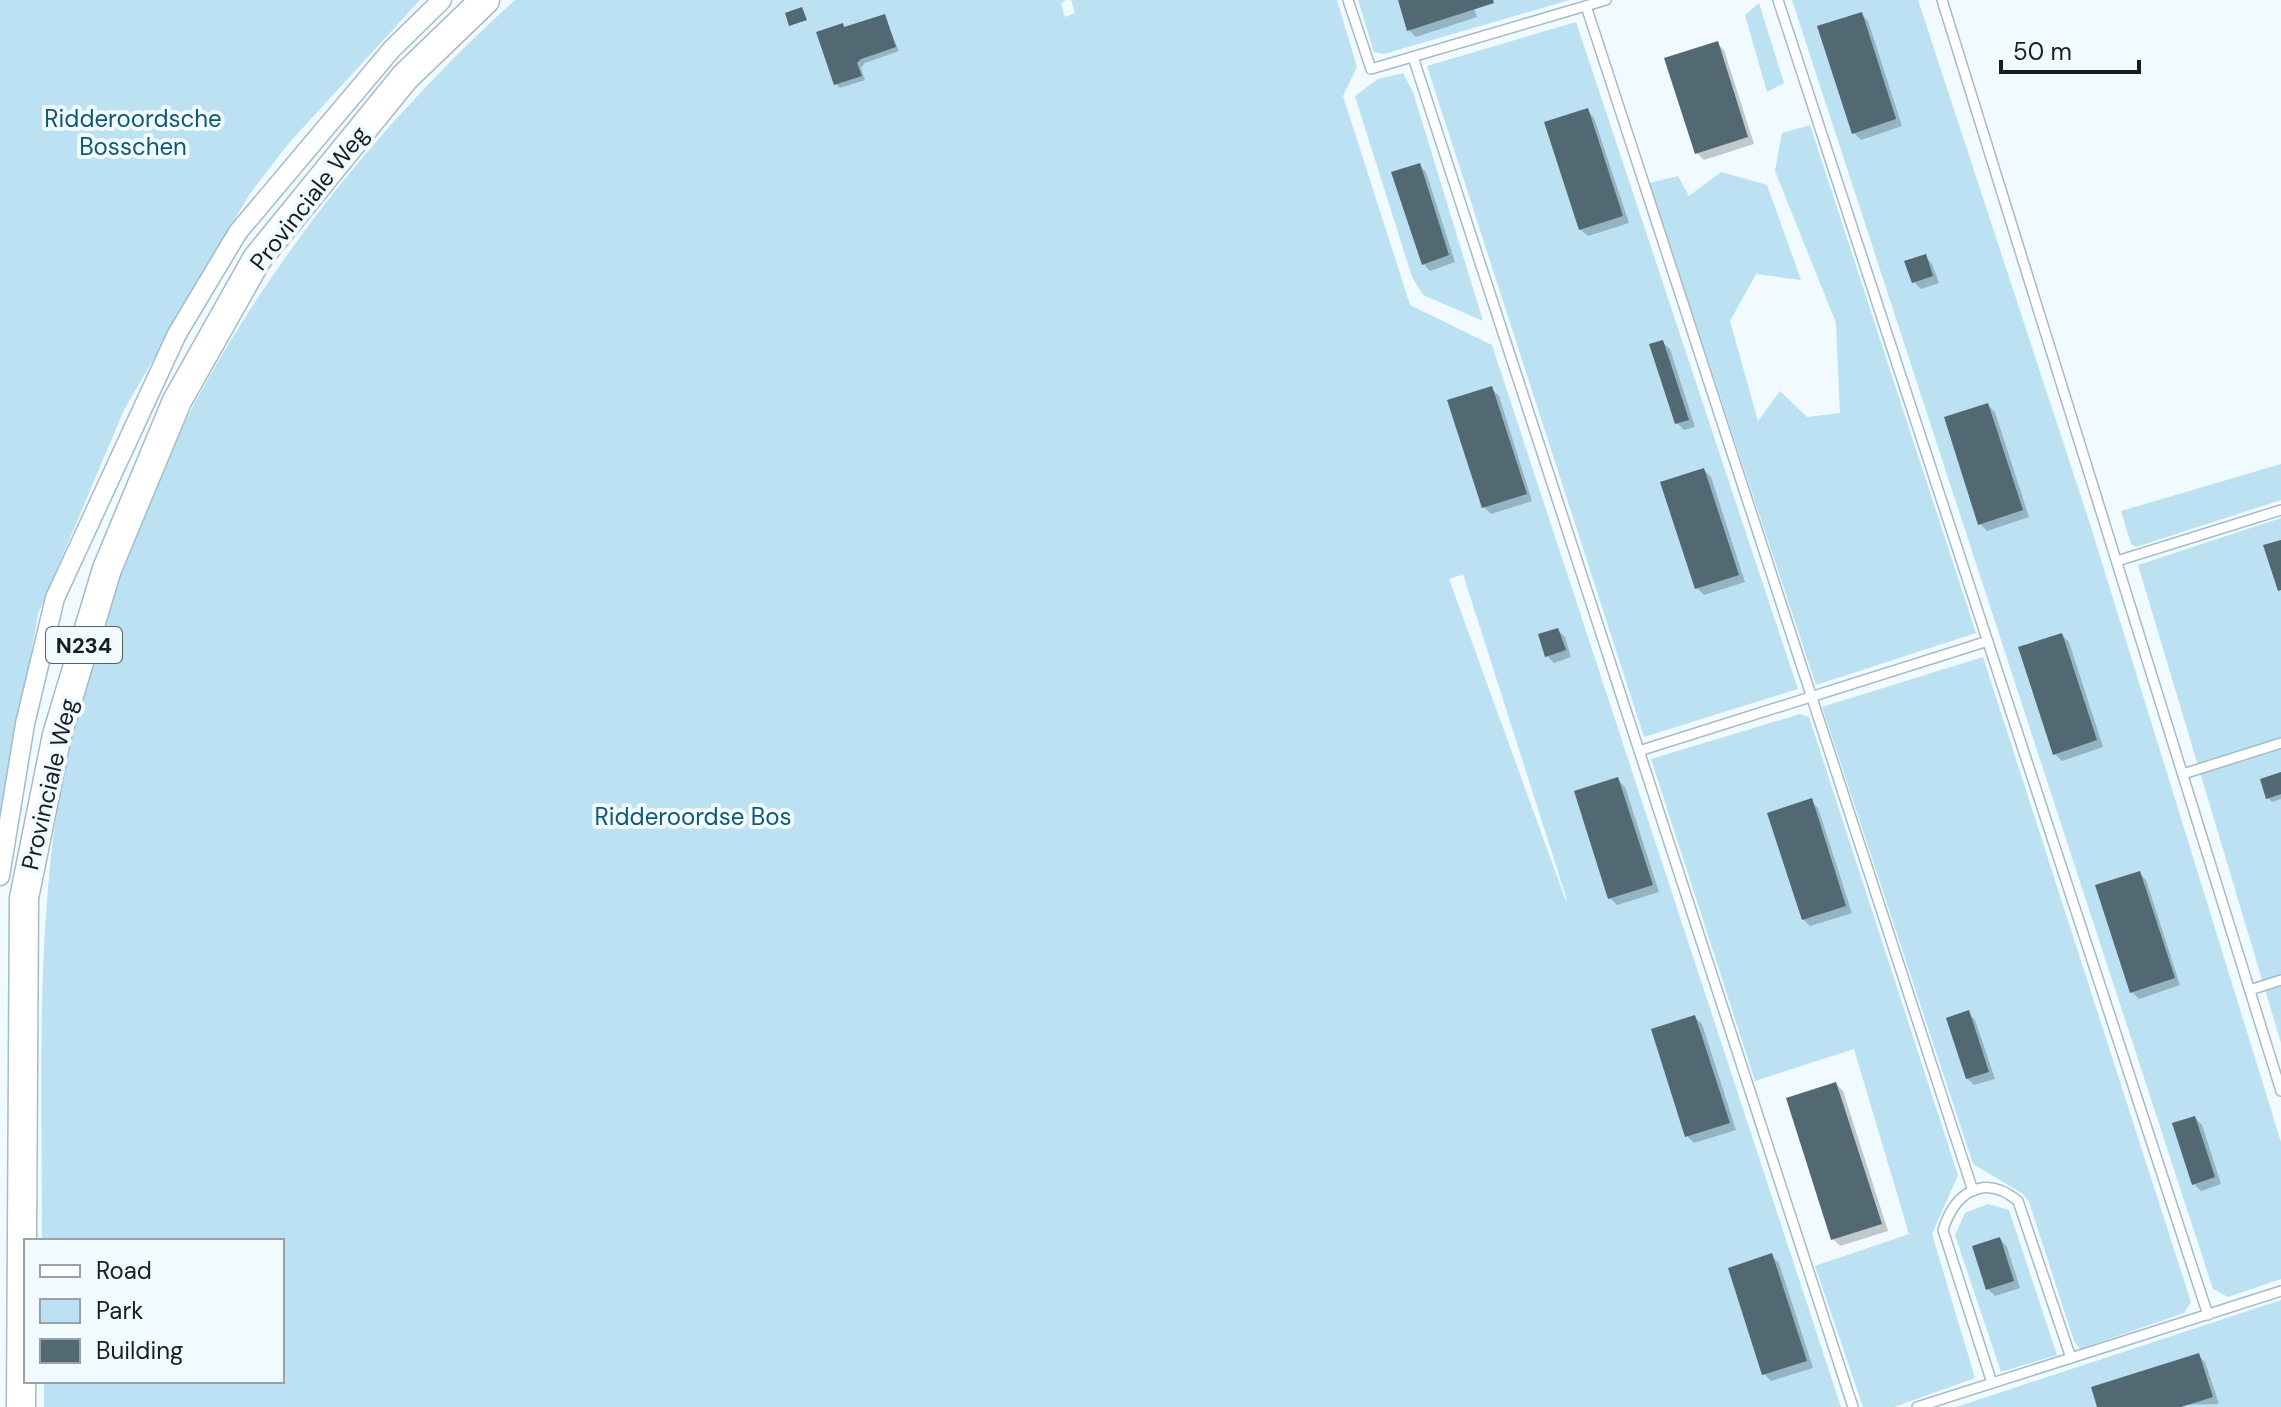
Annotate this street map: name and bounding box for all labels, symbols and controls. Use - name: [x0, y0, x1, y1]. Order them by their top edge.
- scale bar: [2001, 24, 2139, 74]
- text: 50 m: [2013, 36, 2072, 67]
- park label: Ridderoordsche Bosschen: [44, 103, 222, 162]
- street label: Provinciale Weg: [243, 119, 375, 277]
- road number: N234: [46, 627, 122, 663]
- street label: Provinciale Weg: [14, 695, 84, 873]
- park label: Ridderoordse Bos: [595, 801, 791, 832]
- legend: [24, 1239, 284, 1383]
- text: Road: [96, 1255, 152, 1286]
- text: Park: [96, 1295, 143, 1326]
- text: Building: [96, 1335, 183, 1366]

